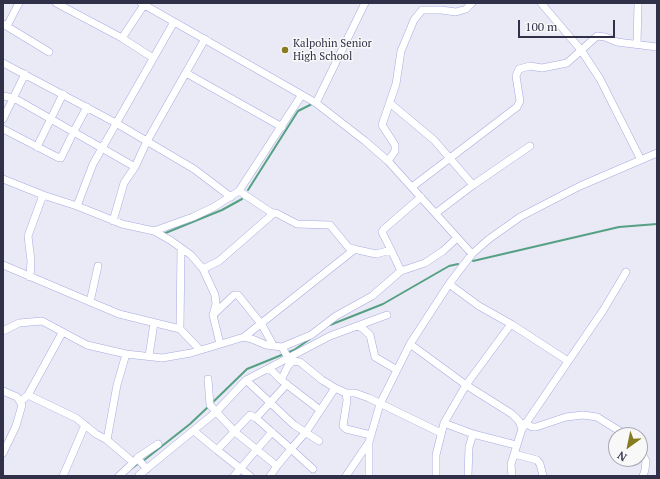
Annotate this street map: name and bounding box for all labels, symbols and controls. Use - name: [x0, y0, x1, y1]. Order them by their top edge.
- scale bar: [520, 12, 617, 38]
- text: 100 m: [525, 19, 557, 34]
- place label: Kalpohin Senior High School: [293, 37, 372, 63]
- marker: Kalpohin Senior High School: [280, 45, 290, 55]
- north arrow: [608, 427, 648, 467]
- text: N: [615, 448, 629, 464]

